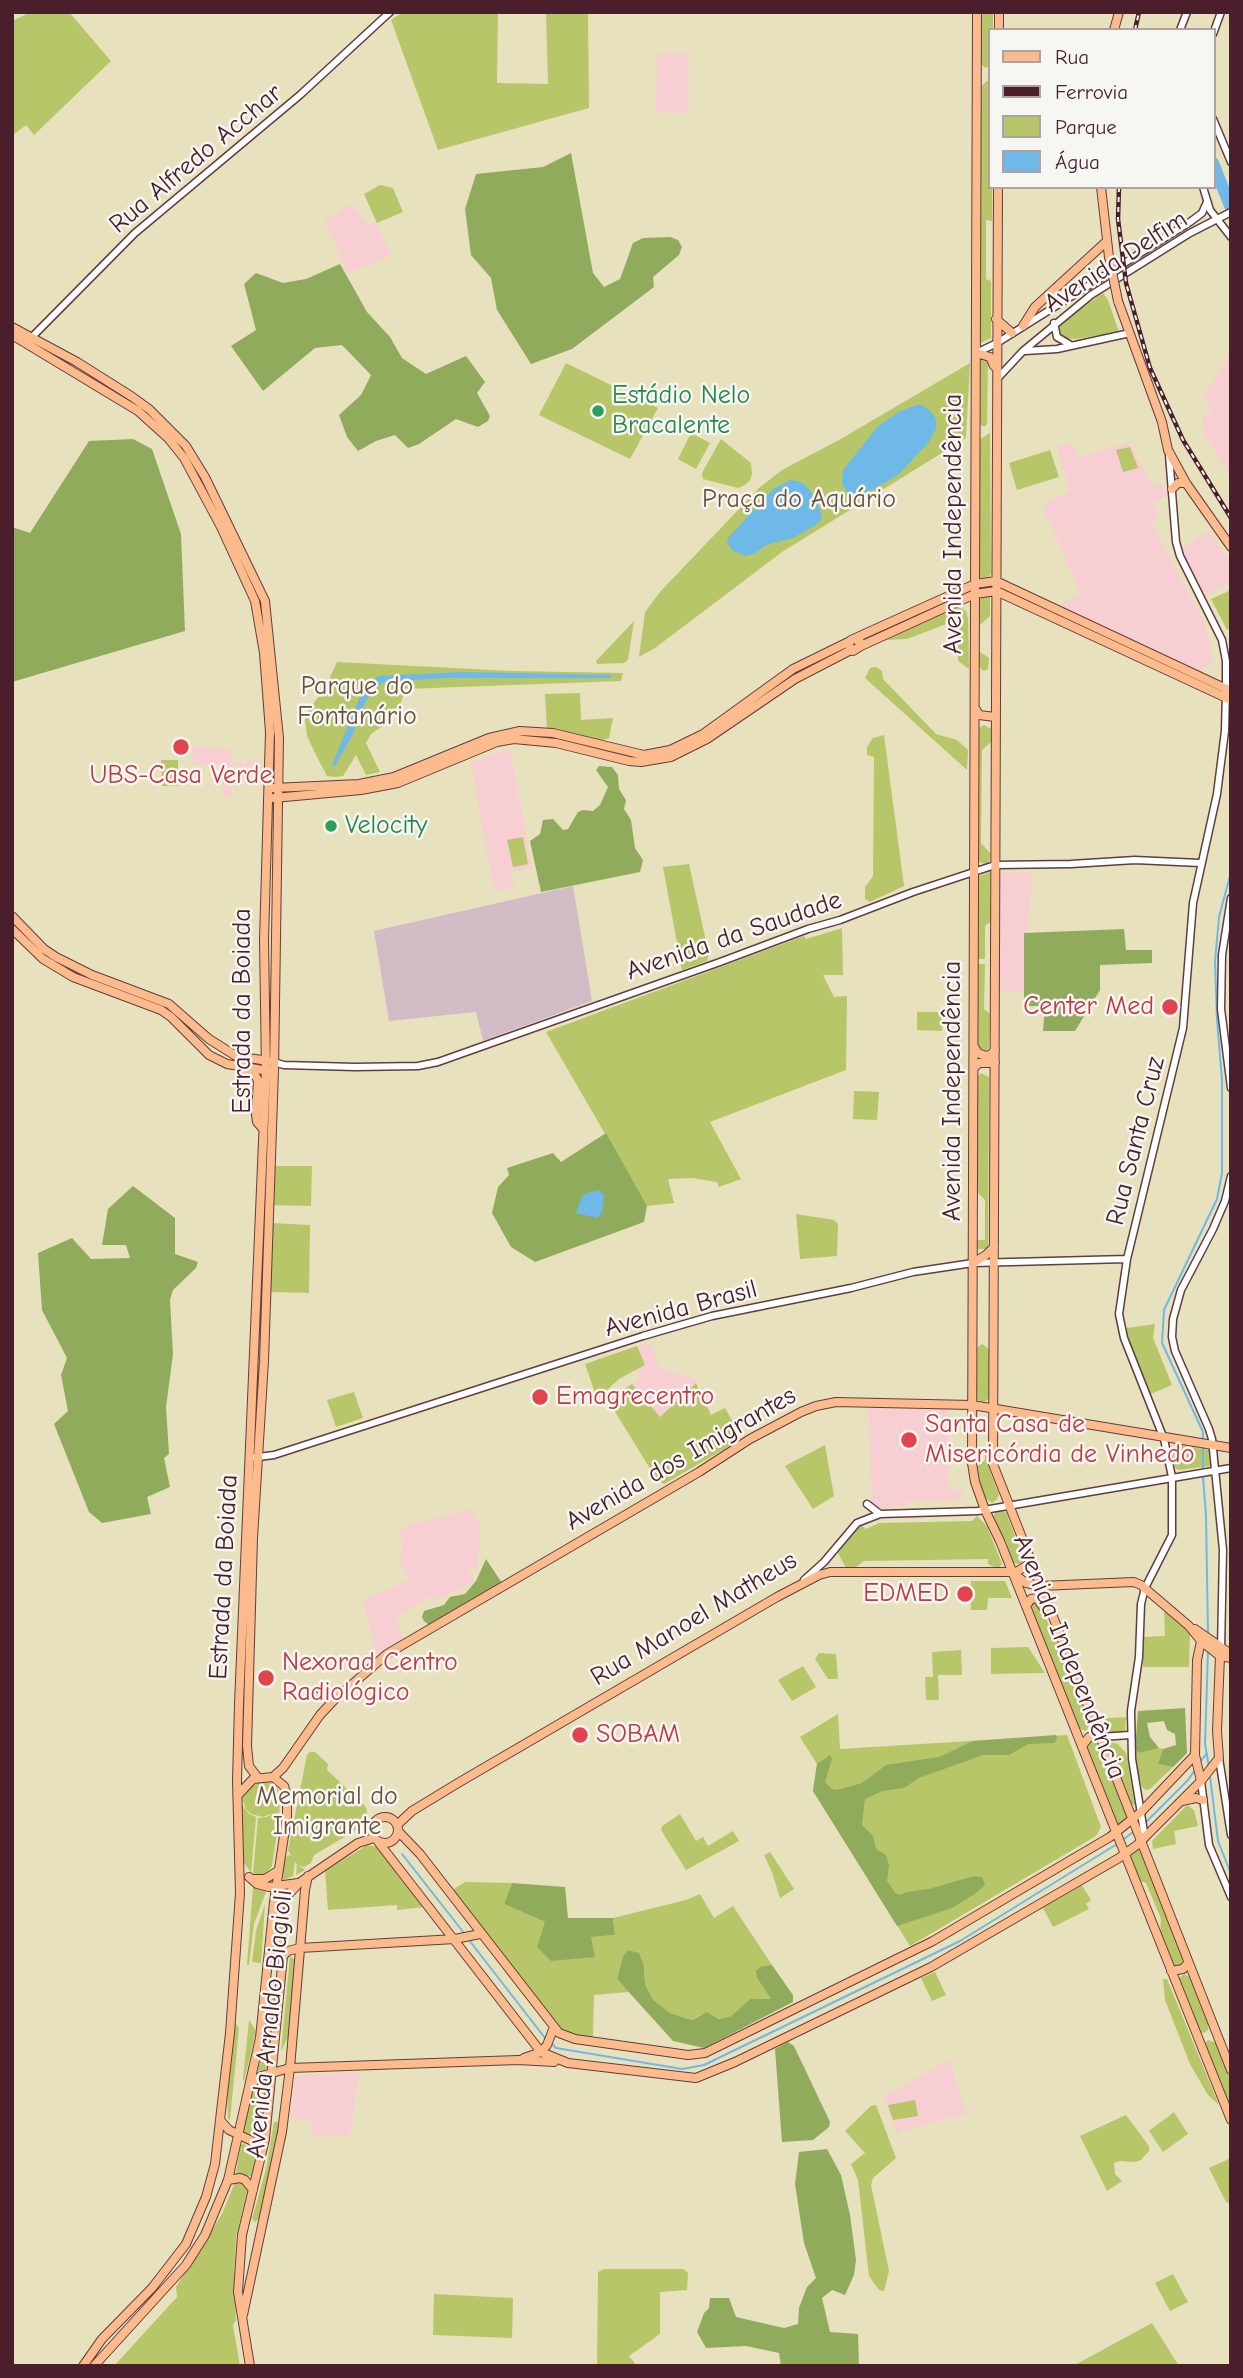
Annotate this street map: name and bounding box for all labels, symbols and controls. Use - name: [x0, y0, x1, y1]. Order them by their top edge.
- legend: [988, 28, 1215, 189]
- text: Rua: [1055, 45, 1089, 69]
- street label: Rua Alfredo Acchar: [103, 78, 289, 240]
- text: Ferrovia: [1055, 80, 1128, 104]
- text: Parque: [1055, 115, 1117, 139]
- text: Água: [1055, 150, 1100, 174]
- street label: Avenida Delfim: [1039, 204, 1193, 320]
- place label: Estádio Nelo Bracalente: [612, 380, 750, 442]
- street label: Avenida Independência: [938, 394, 970, 654]
- marker: Estádio Nelo Bracalente: [590, 403, 606, 419]
- park label: Praça do Aquário: [702, 484, 896, 516]
- park label: Parque do Fontanário: [297, 671, 417, 732]
- marker: UBS-Casa Verde: [171, 737, 191, 757]
- place label: UBS-Casa Verde: [90, 760, 272, 792]
- place label: Velocity: [345, 810, 427, 842]
- marker: Velocity: [323, 818, 339, 834]
- street label: Avenida da Saudade: [622, 885, 846, 987]
- street label: Estrada da Boiada: [227, 908, 259, 1114]
- street label: Avenida Independência: [937, 961, 969, 1221]
- place label: Center Med: [1023, 991, 1154, 1023]
- marker: Center Med: [1160, 997, 1180, 1017]
- street label: Rua Santa Cruz: [1100, 1053, 1172, 1229]
- street label: Avenida Brasil: [601, 1274, 761, 1344]
- street label: Avenida dos Imigrantes: [560, 1380, 802, 1538]
- place label: Emagrecentro: [556, 1381, 714, 1413]
- marker: Emagrecentro: [530, 1387, 550, 1407]
- place label: Santa Casa de Misericórdia de Vinhedo: [925, 1409, 1194, 1470]
- marker: Santa Casa de Misericórdia de Vinhedo: [899, 1430, 919, 1450]
- street label: Estrada da Boiada: [203, 1474, 245, 1680]
- street label: Avenida Independência: [1006, 1531, 1132, 1783]
- street label: Rua Manoel Matheus: [585, 1545, 803, 1693]
- place label: EDMED: [863, 1578, 949, 1610]
- marker: EDMED: [955, 1584, 975, 1604]
- place label: Nexorad Centro Radiológico: [282, 1647, 458, 1708]
- marker: Nexorad Centro Radiológico: [256, 1668, 276, 1688]
- place label: SOBAM: [596, 1719, 680, 1751]
- marker: SOBAM: [570, 1725, 590, 1745]
- park label: Memorial do Imigrante: [256, 1781, 398, 1842]
- street label: Avenida Arnaldo Biagioli: [240, 1888, 300, 2160]

